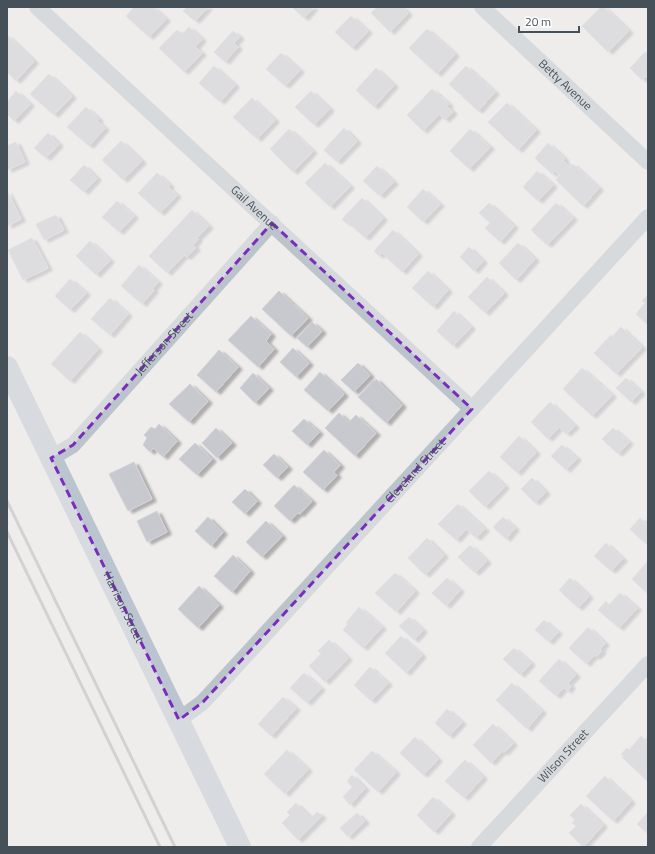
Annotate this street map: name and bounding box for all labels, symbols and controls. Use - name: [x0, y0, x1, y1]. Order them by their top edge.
- scale bar: [519, 8, 579, 34]
- text: 20 m: [525, 12, 551, 31]
- street label: Betty Avenue: [534, 54, 597, 115]
- street label: Gail Avenue: [227, 181, 283, 235]
- street label: Jefferson Street: [130, 307, 198, 379]
- street label: Cleveland Street: [380, 433, 450, 507]
- street label: Harrison Street: [99, 568, 150, 647]
- street label: Wilson Street: [533, 724, 593, 787]

